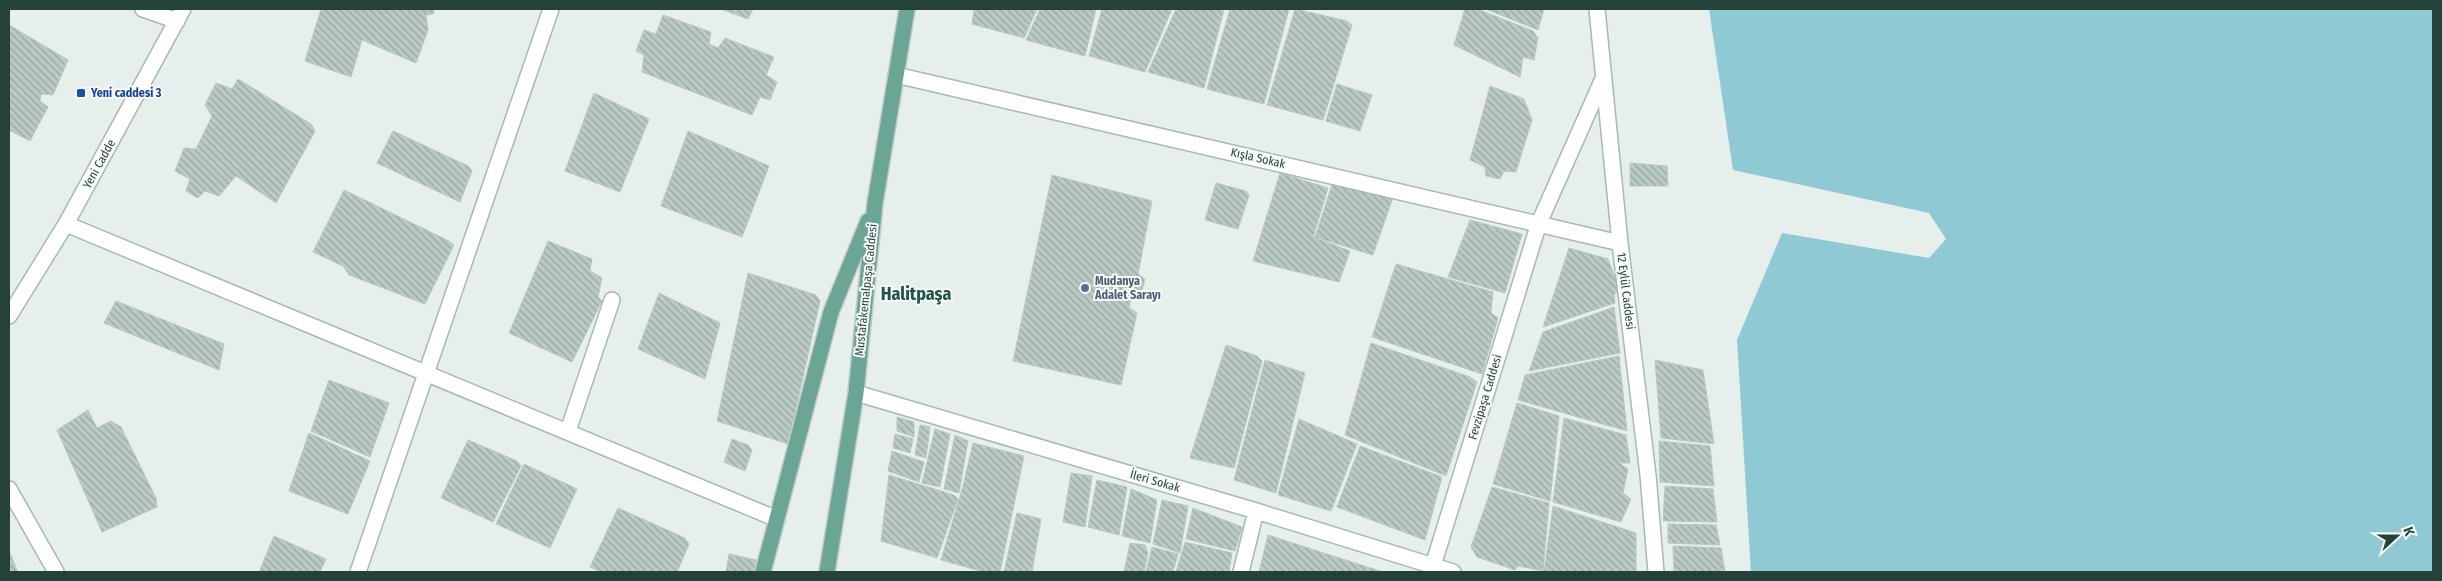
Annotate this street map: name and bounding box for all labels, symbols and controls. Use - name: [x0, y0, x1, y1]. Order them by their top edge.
- place label: Yeni caddesi 3: [90, 86, 162, 100]
- marker: Yeni caddesi 3: [75, 87, 87, 99]
- street label: Yeni Cadde: [80, 137, 118, 191]
- street label: Kışla Sokak: [1229, 145, 1287, 171]
- street label: Mustafakemalpaşa Caddesi: [852, 223, 880, 357]
- street label: 12 Eylül Caddesi: [1614, 252, 1638, 330]
- place label: Mudanya Adalet Sarayı: [1094, 274, 1161, 302]
- marker: Mudanya Adalet Sarayı: [1079, 282, 1091, 294]
- district label: Halitpaşa: [881, 283, 951, 305]
- street label: Fevzipaşa Caddesi: [1465, 353, 1505, 441]
- street label: İleri Sokak: [1128, 466, 1182, 495]
- north arrow: [2372, 511, 2422, 561]
- text: K: [2399, 525, 2418, 539]

